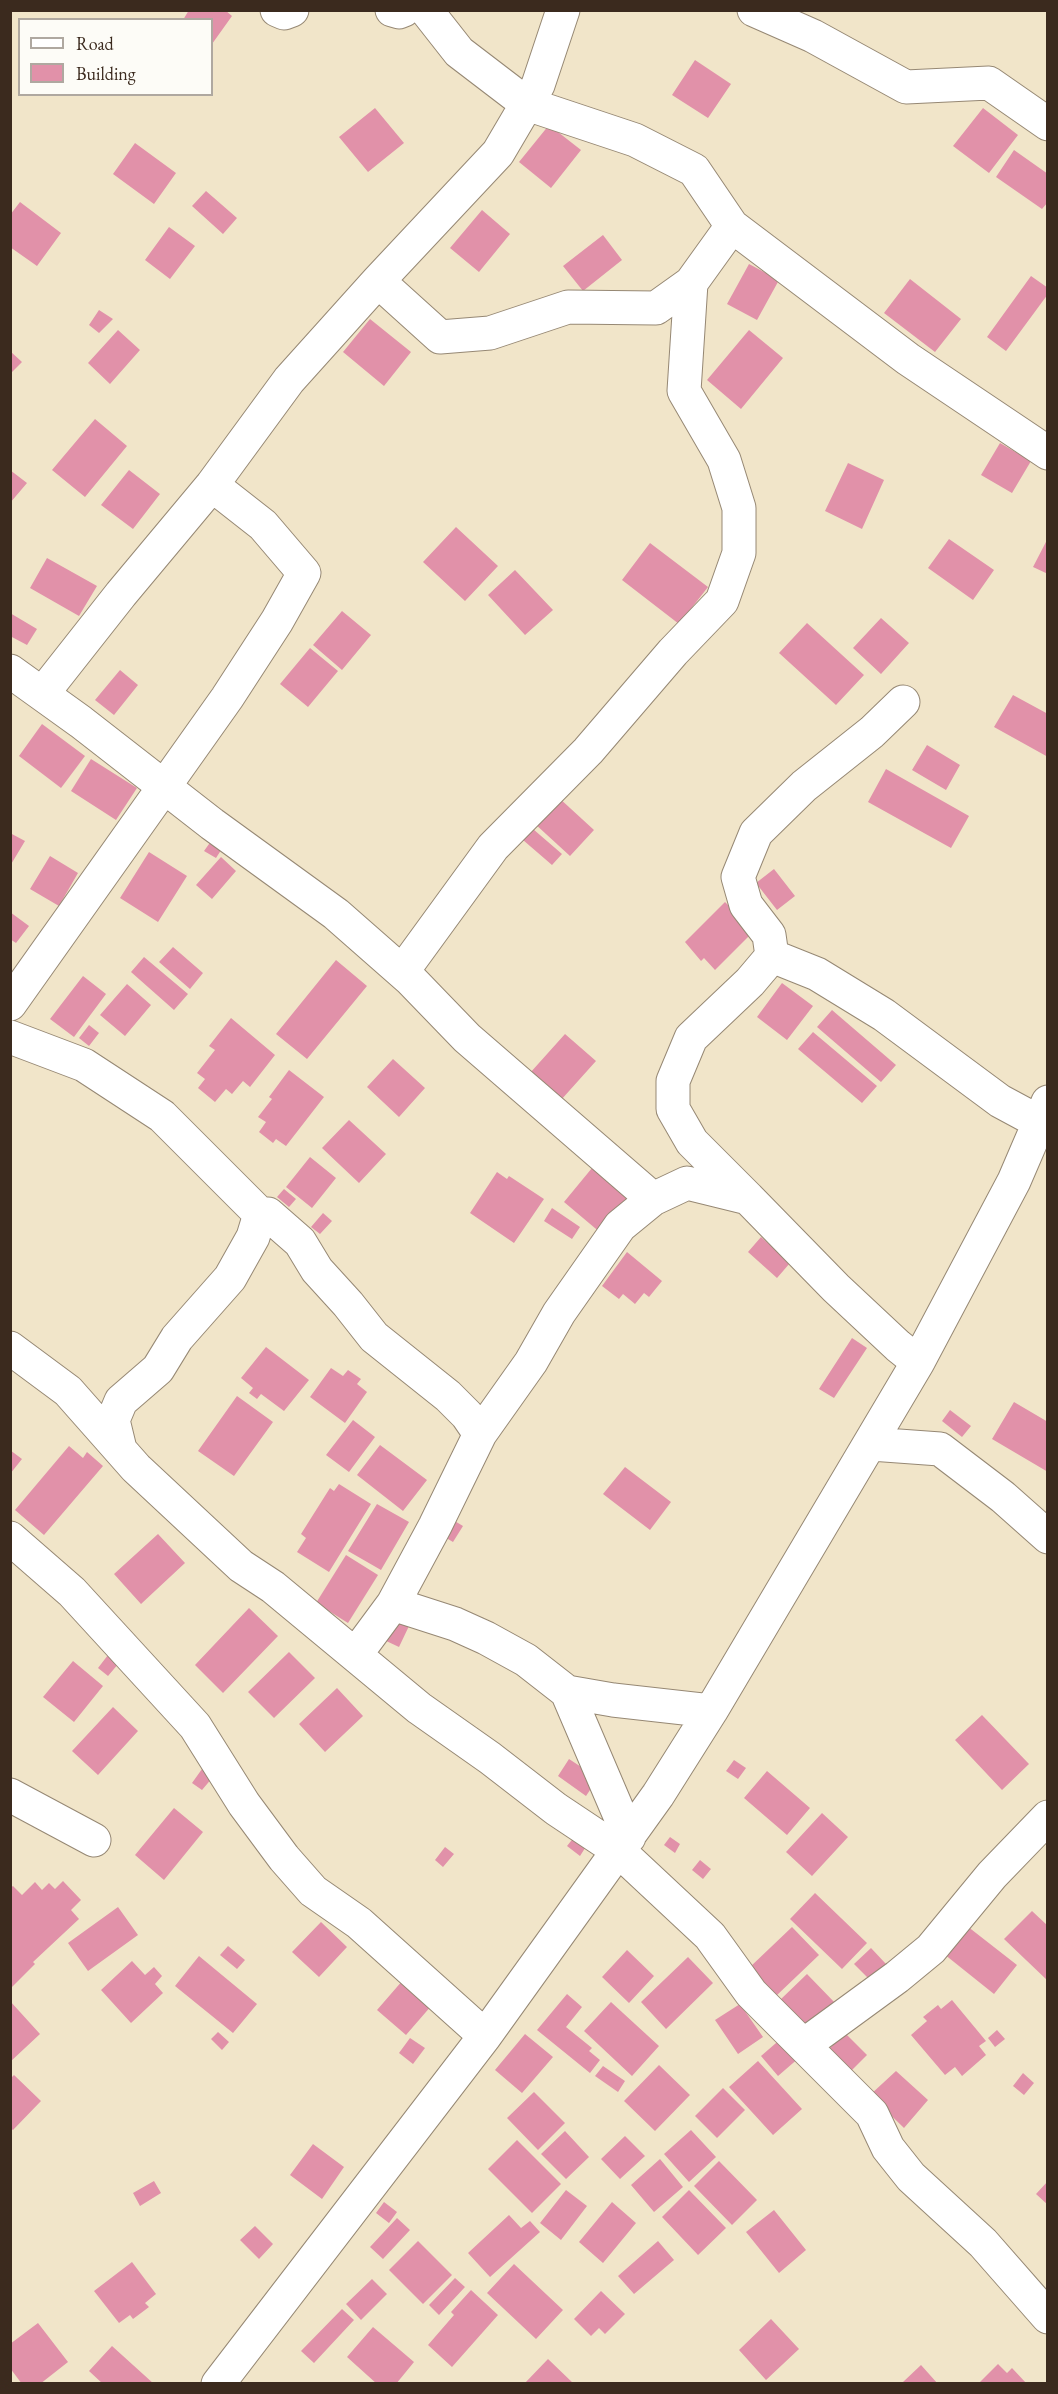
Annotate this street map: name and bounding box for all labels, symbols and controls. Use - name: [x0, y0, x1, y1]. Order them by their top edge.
- legend: [18, 18, 213, 96]
- text: Road: [76, 32, 114, 55]
- text: Building: [76, 62, 136, 85]

